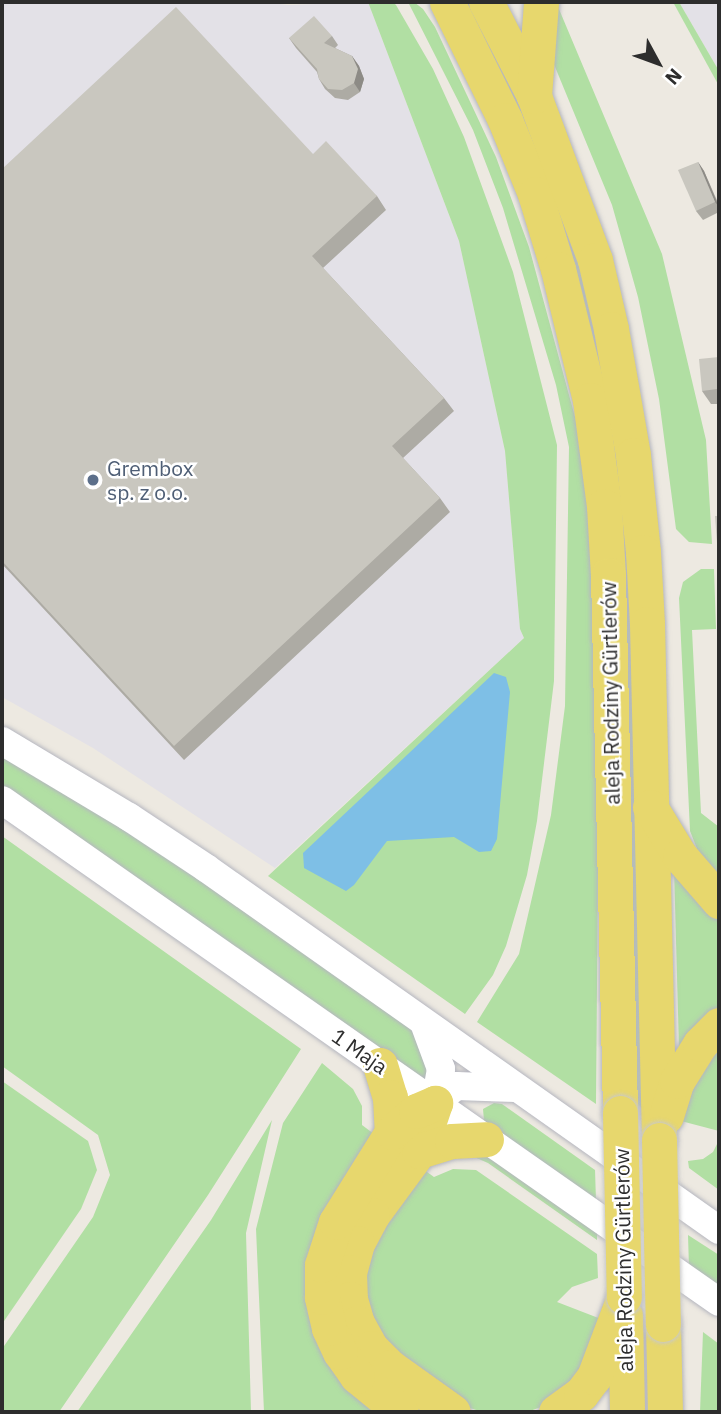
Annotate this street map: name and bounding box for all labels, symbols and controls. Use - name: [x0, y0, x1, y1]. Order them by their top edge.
- north arrow: [623, 28, 693, 98]
- text: N: [660, 64, 687, 90]
- place label: Grembox sp. z o.o.: [107, 455, 193, 505]
- marker: Grembox sp. z o.o.: [85, 472, 101, 488]
- street label: aleja Rodziny Gürtlerów: [595, 581, 625, 805]
- street label: 1 Maja: [327, 1023, 393, 1079]
- street label: aleja Rodziny Gürtlerów: [608, 1148, 638, 1372]

